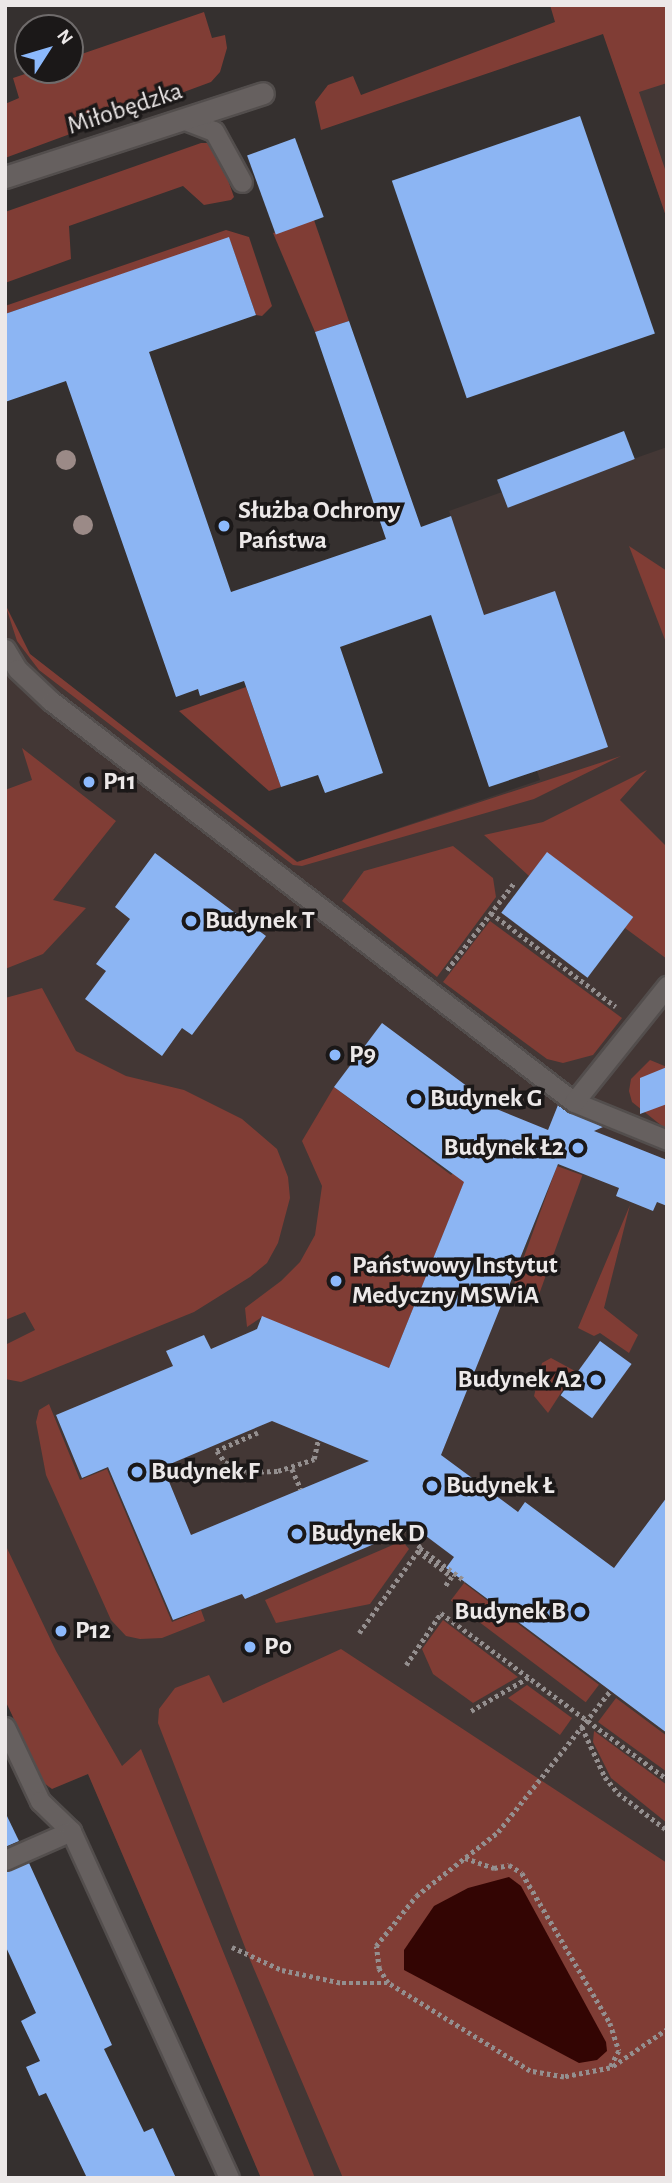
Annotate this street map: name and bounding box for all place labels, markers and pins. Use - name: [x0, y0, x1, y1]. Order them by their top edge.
- place label: Służba Ochrony Państwa: [238, 495, 400, 556]
- marker: Służba Ochrony Państwa: [216, 518, 232, 534]
- place label: P11: [103, 766, 136, 798]
- marker: P11: [81, 774, 97, 790]
- place label: Budynek T: [205, 905, 315, 937]
- marker: Budynek T: [183, 913, 199, 929]
- place label: P9: [349, 1039, 376, 1071]
- marker: P9: [327, 1047, 343, 1063]
- place label: Budynek G: [430, 1083, 542, 1115]
- marker: Budynek G: [408, 1091, 424, 1107]
- place label: Budynek Ł2: [443, 1132, 564, 1164]
- marker: Budynek Ł2: [570, 1140, 586, 1156]
- place label: Państwowy Instytut Medyczny MSWiA: [352, 1250, 558, 1312]
- marker: Państwowy Instytut Medyczny MSWiA: [326, 1271, 346, 1291]
- place label: Budynek A2: [458, 1364, 582, 1396]
- marker: Budynek A2: [588, 1372, 604, 1388]
- place label: Budynek F: [151, 1456, 259, 1488]
- marker: Budynek F: [129, 1464, 145, 1480]
- place label: Budynek Ł: [446, 1470, 554, 1502]
- marker: Budynek Ł: [424, 1478, 440, 1494]
- place label: Budynek D: [311, 1518, 425, 1550]
- marker: Budynek D: [289, 1526, 305, 1542]
- place label: Budynek B: [454, 1596, 566, 1628]
- marker: Budynek B: [572, 1604, 588, 1620]
- place label: P12: [75, 1615, 111, 1647]
- marker: P12: [53, 1623, 69, 1639]
- place label: P0: [264, 1631, 292, 1663]
- marker: P0: [242, 1639, 258, 1655]

